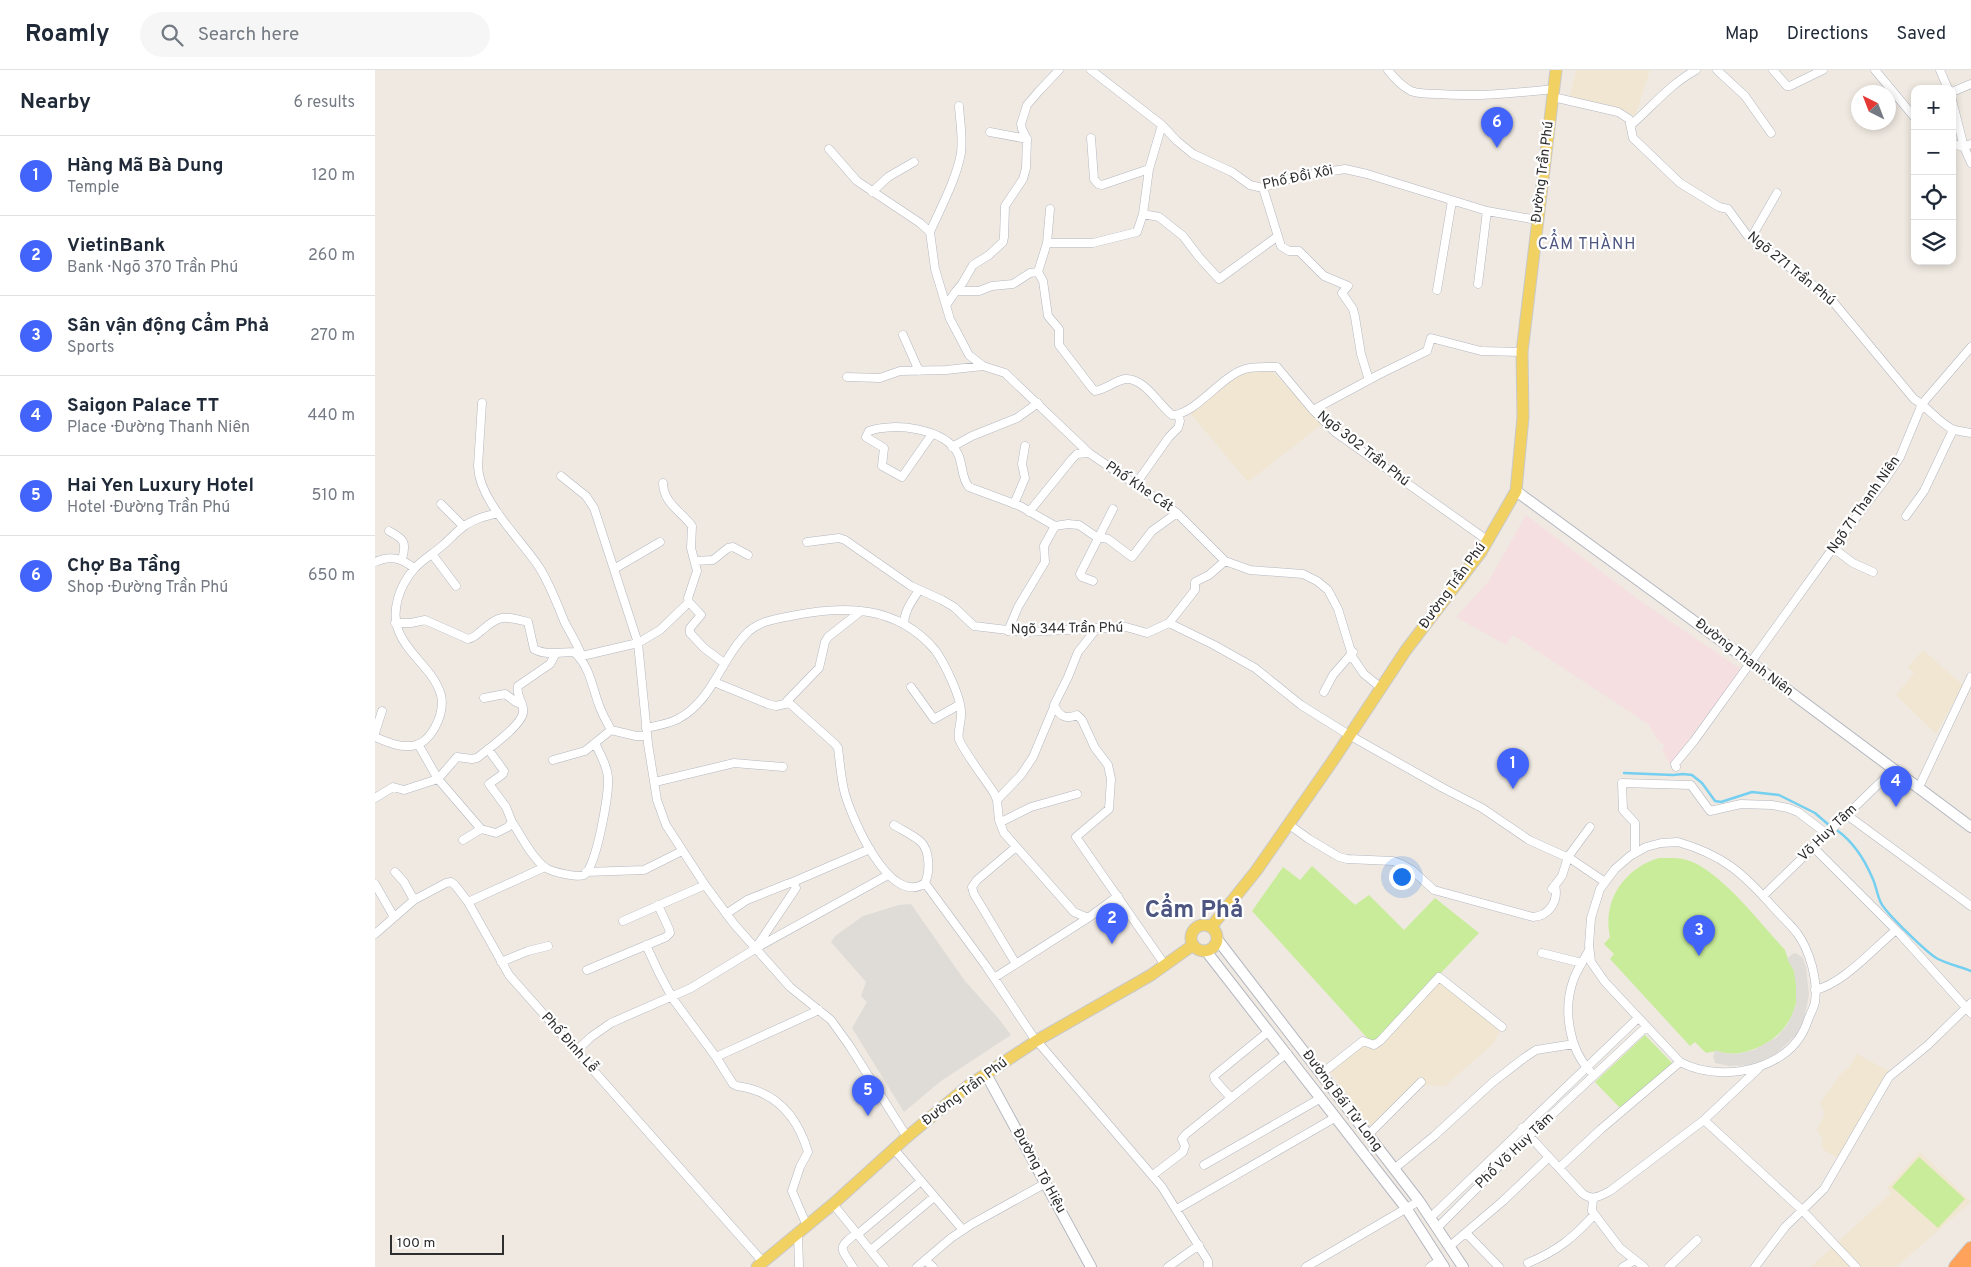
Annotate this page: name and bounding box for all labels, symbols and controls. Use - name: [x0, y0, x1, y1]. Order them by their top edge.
- search box: [140, 12, 490, 57]
- text: Roamly: [25, 20, 110, 50]
- icon: search: [158, 21, 186, 49]
- text: Search here: [198, 23, 299, 47]
- text: Map: [1725, 23, 1759, 46]
- text: Directions: [1787, 23, 1869, 46]
- text: Saved: [1897, 23, 1946, 46]
- north arrow: [1851, 85, 1896, 130]
- map controls: [1911, 85, 1956, 265]
- button: +: [1911, 85, 1956, 130]
- text: Nearby: [20, 89, 91, 116]
- text: 6 results: [293, 93, 355, 113]
- pin: 6: [1481, 107, 1513, 148]
- street label: Đường Trần Phú: [1528, 120, 1558, 224]
- button: −: [1911, 130, 1956, 175]
- text: Hàng Mã Bà Dung: [67, 154, 224, 178]
- street label: Phố Đồi Xôi: [1261, 162, 1335, 194]
- text: 1: [33, 166, 39, 186]
- text: 120 m: [312, 166, 355, 186]
- button: locate: [1911, 175, 1956, 220]
- text: Temple: [67, 178, 119, 198]
- button: layers: [1911, 220, 1956, 265]
- street label: Ngõ 271 Trần Phú: [1744, 228, 1838, 310]
- district label: CẨM THÀNH: [1538, 229, 1636, 255]
- text: VietinBank: [67, 234, 165, 258]
- text: 2: [31, 246, 41, 266]
- text: 260 m: [308, 246, 355, 266]
- text: Bank · Ngõ 370 Trần Phú: [67, 258, 238, 278]
- text: Sân vận động Cẩm Phả: [67, 314, 269, 338]
- text: 3: [31, 326, 41, 346]
- text: 270 m: [310, 326, 355, 346]
- text: Sports: [67, 338, 115, 358]
- text: Saigon Palace TT: [67, 394, 219, 418]
- text: 4: [31, 406, 41, 426]
- text: 440 m: [308, 406, 355, 426]
- street label: Ngõ 302 Trần Phú: [1313, 408, 1413, 490]
- text: Place · Đường Thanh Niên: [67, 418, 250, 438]
- street label: Ngõ 71 Thanh Niên: [1824, 453, 1904, 557]
- street label: Phố Khe Cát: [1102, 458, 1176, 516]
- text: Hai Yen Luxury Hotel: [67, 474, 254, 498]
- text: 5: [31, 486, 41, 506]
- text: 510 m: [312, 486, 355, 506]
- text: Hotel · Đường Trần Phú: [67, 498, 230, 518]
- street label: Đường Trần Phú: [1416, 540, 1490, 632]
- text: Chợ Ba Tầng: [67, 554, 181, 578]
- text: 6: [31, 566, 41, 586]
- text: 650 m: [308, 566, 355, 586]
- text: Shop · Đường Trần Phú: [67, 578, 228, 598]
- street label: Đường Thanh Niên: [1691, 615, 1797, 701]
- street label: Ngõ 344 Trần Phú: [1011, 620, 1123, 638]
- pin: 1: [1497, 748, 1529, 789]
- pin: 4: [1880, 766, 1912, 807]
- street label: Võ Huy Tâm: [1795, 801, 1861, 865]
- your location: [1389, 864, 1415, 890]
- district label: Cẩm Phả: [1145, 893, 1243, 926]
- pin: 2: [1096, 903, 1128, 944]
- pin: 3: [1683, 915, 1715, 956]
- street label: Phố Đinh Lễ: [537, 1009, 601, 1077]
- street label: Đường Bái Tử Long: [1298, 1047, 1386, 1155]
- street label: Đường Trần Phú: [919, 1054, 1011, 1130]
- pin: 5: [852, 1075, 884, 1116]
- street label: Phố Võ Huy Tâm: [1472, 1109, 1558, 1193]
- street label: Đường Tô Hiệu: [1009, 1126, 1069, 1216]
- scale bar: [390, 1232, 504, 1255]
- text: 100 m: [397, 1235, 435, 1252]

